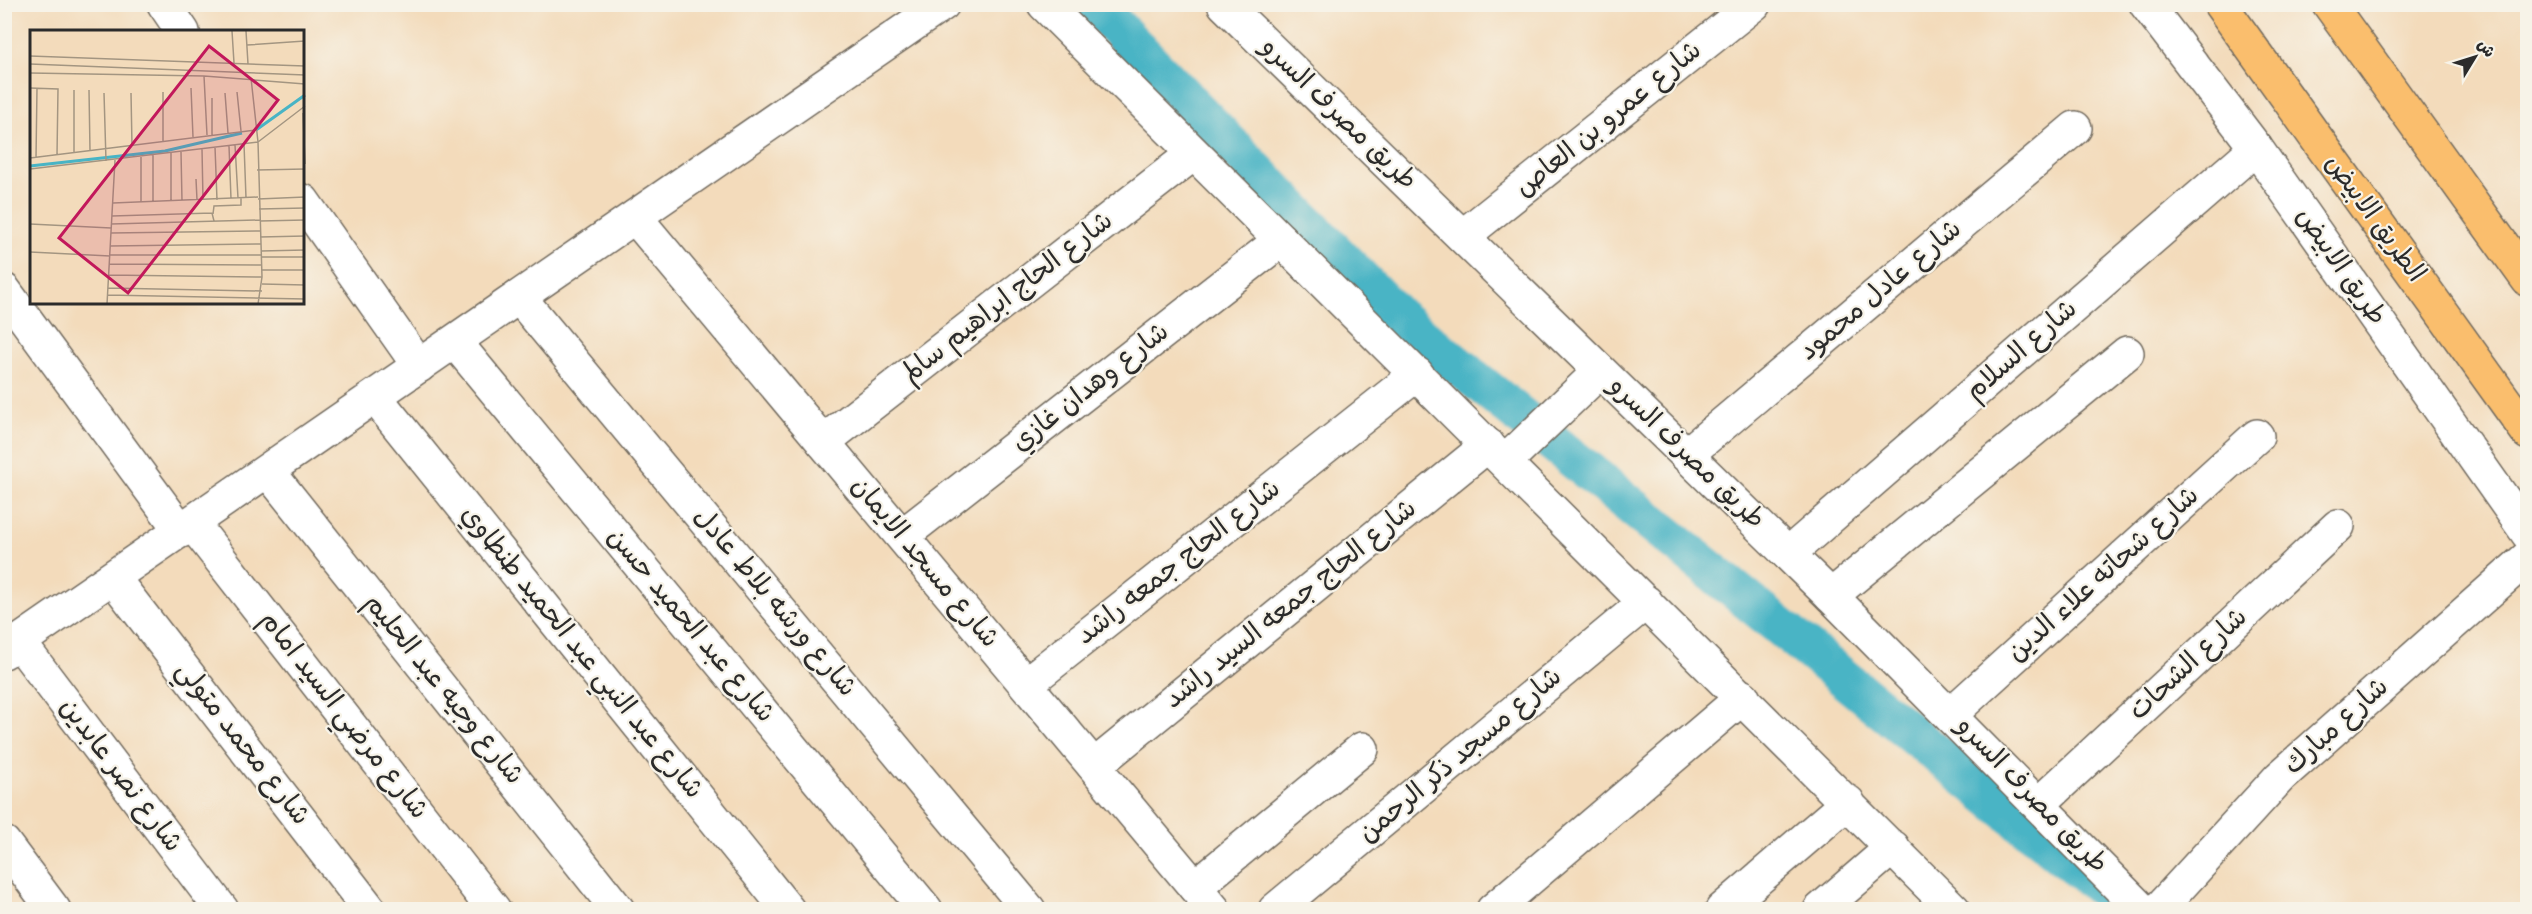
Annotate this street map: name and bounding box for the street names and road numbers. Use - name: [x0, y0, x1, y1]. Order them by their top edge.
- street label: طريق مصرف السرو: [1249, 28, 1425, 200]
- street label: شارع عمرو بن العاص: [1507, 32, 1711, 208]
- street label: الطريق الابيض: [2317, 149, 2431, 289]
- street label: طريق الابيض: [2288, 202, 2392, 332]
- street label: شارع الحاج ابراهيم سالم: [894, 203, 1122, 393]
- street label: شارع عادل محمود: [1791, 211, 1971, 371]
- street label: شارع السلام: [1957, 291, 2087, 411]
- street label: شارع وهدان غازي: [1004, 314, 1178, 462]
- street label: طريق مصرف السرو: [1597, 367, 1773, 539]
- street label: شارع مسجد الايمان: [840, 469, 1008, 657]
- street label: شارع الحاج جمعه راشد: [1068, 471, 1290, 655]
- street label: شارع شحاته علاء الدين: [1999, 478, 2209, 672]
- street label: شارع الحاج جمعه السيد راشد: [1156, 491, 1426, 719]
- street label: شارع عبد النبي عبد الحميد طنطاوي: [449, 498, 712, 809]
- street label: شارع ورشه بلاط عادل: [683, 500, 865, 706]
- street label: شارع عبد الحميد حسن: [597, 520, 783, 732]
- street label: شارع وجيه عبد الحليم: [354, 586, 532, 794]
- street label: شارع الشحات: [2121, 600, 2257, 730]
- street label: شارع مرضي السيد امام: [248, 603, 437, 829]
- street label: شارع محمد متولي: [165, 654, 319, 835]
- street label: شارع مسجد ذكر الرحمن: [1351, 659, 1571, 853]
- street label: شارع مبارك: [2276, 669, 2398, 785]
- street label: شارع نصر عابدين: [49, 691, 191, 861]
- street label: طريق مصرف السرو: [1944, 707, 2116, 883]

